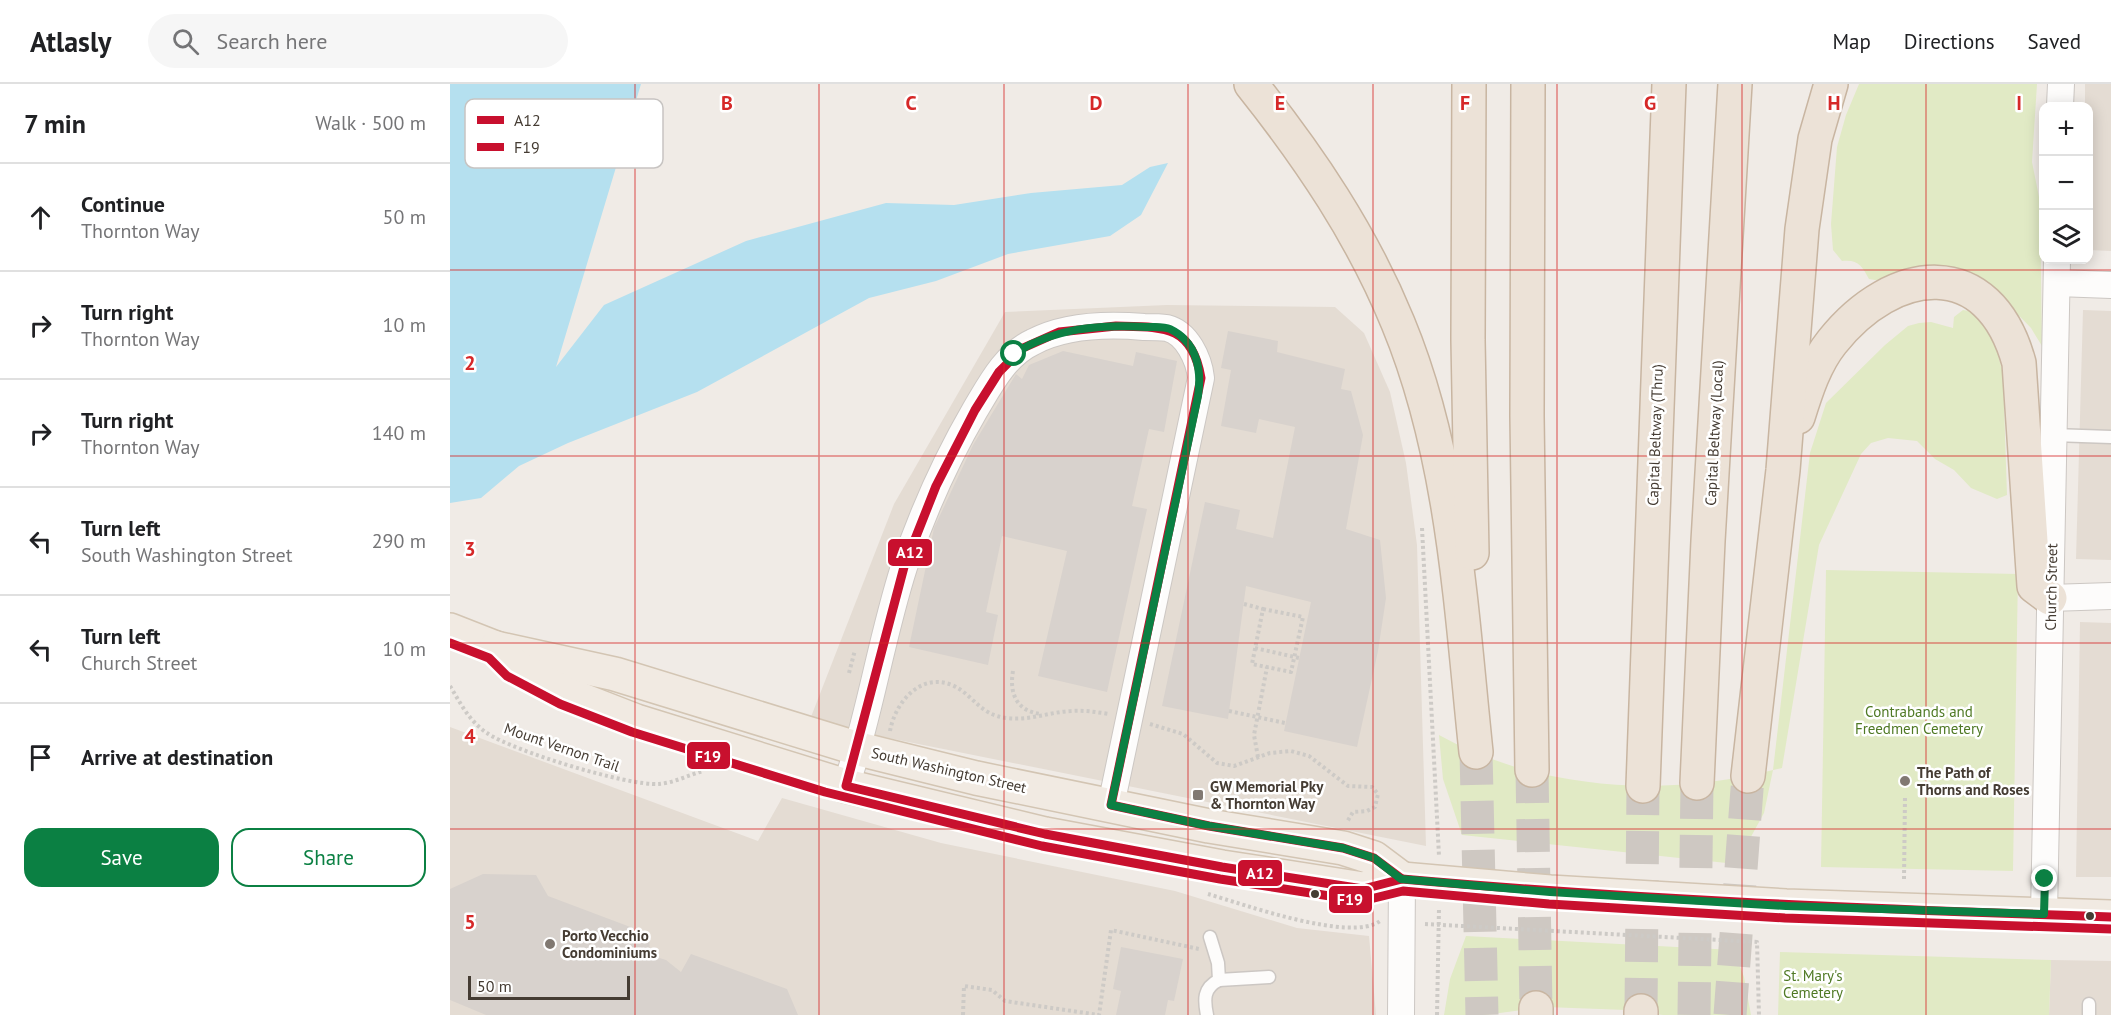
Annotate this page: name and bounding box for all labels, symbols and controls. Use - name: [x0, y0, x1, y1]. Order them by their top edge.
- search box: [148, 14, 568, 68]
- text: Atlasly: [30, 23, 112, 60]
- icon: search: [169, 25, 202, 58]
- text: Search here: [217, 27, 327, 55]
- text: Map: [1832, 28, 1871, 55]
- text: Directions: [1904, 28, 1995, 55]
- text: Saved: [2028, 28, 2081, 55]
- text: B: [721, 90, 733, 116]
- text: C: [905, 90, 917, 116]
- text: D: [1090, 90, 1103, 116]
- text: E: [1275, 90, 1285, 116]
- text: F: [1460, 90, 1470, 116]
- text: G: [1644, 90, 1656, 116]
- text: H: [1827, 90, 1841, 116]
- text: I: [2016, 90, 2022, 116]
- legend: [465, 99, 663, 168]
- map controls: [2039, 102, 2093, 264]
- button: +: [2039, 102, 2093, 156]
- text: 7 min: [24, 107, 86, 140]
- text: Walk · 500 m: [315, 110, 426, 136]
- text: A12: [514, 110, 541, 130]
- text: F19: [514, 137, 540, 157]
- button: −: [2039, 156, 2093, 210]
- text: Continue: [81, 190, 165, 218]
- icon: ahead: [24, 201, 57, 234]
- text: 50 m: [383, 204, 426, 230]
- button: layers: [2039, 210, 2093, 264]
- text: Thornton Way: [81, 218, 200, 244]
- text: Turn right: [81, 298, 173, 326]
- icon: right: [24, 309, 57, 342]
- text: 10 m: [383, 312, 426, 338]
- text: Thornton Way: [81, 326, 200, 352]
- route start: [1000, 340, 1026, 366]
- text: 2: [464, 350, 476, 376]
- street label: Capital Beltway (Local): [1701, 360, 1727, 506]
- street label: Capital Beltway (Thru): [1643, 364, 1667, 506]
- text: Turn right: [81, 406, 173, 434]
- icon: right: [24, 417, 57, 450]
- text: 140 m: [372, 420, 426, 446]
- text: Thornton Way: [81, 434, 200, 460]
- text: Turn left: [81, 514, 161, 542]
- icon: left: [24, 525, 57, 558]
- text: 290 m: [372, 528, 426, 554]
- text: 3: [464, 536, 476, 562]
- line badge: A12: [887, 538, 933, 567]
- text: South Washington Street: [81, 542, 293, 568]
- text: A12: [896, 542, 924, 562]
- street label: Church Street: [2041, 543, 2061, 631]
- text: Turn left: [81, 622, 161, 650]
- icon: left: [24, 633, 57, 666]
- text: 10 m: [383, 636, 426, 662]
- text: Church Street: [81, 650, 197, 676]
- park label: Contrabands and Freedmen Cemetery: [1855, 702, 1983, 738]
- street label: Mount Vernon Trail: [502, 718, 623, 776]
- text: 4: [464, 723, 476, 749]
- icon: arrive: [24, 741, 57, 774]
- line badge: F19: [686, 741, 731, 770]
- text: Arrive at destination: [81, 743, 273, 771]
- street label: South Washington Street: [870, 743, 1028, 797]
- text: F19: [695, 746, 721, 766]
- place label: The Path of Thorns and Roses: [1917, 763, 2029, 799]
- marker: The Path of Thorns and Roses: [1898, 774, 1912, 788]
- place label: GW Memorial Pky & Thornton Way: [1210, 777, 1324, 813]
- marker: GW Memorial Pky & Thornton Way: [1191, 788, 1205, 802]
- button: Save: [24, 828, 219, 887]
- button: Share: [231, 828, 426, 887]
- line badge: A12: [1237, 859, 1283, 887]
- text: A12: [1246, 863, 1274, 883]
- route end: [2031, 865, 2057, 891]
- line badge: F19: [1328, 885, 1373, 914]
- unlabelled marker: [1309, 888, 1321, 900]
- text: F19: [1337, 889, 1363, 909]
- text: 5: [464, 909, 476, 935]
- unlabelled marker: [2084, 910, 2096, 922]
- place label: Porto Vecchio Condominiums: [562, 926, 657, 962]
- marker: Porto Vecchio Condominiums: [543, 937, 557, 951]
- park label: St. Mary's Cemetery: [1783, 966, 1843, 1002]
- scale bar: [468, 973, 630, 1000]
- text: 50 m: [477, 976, 512, 996]

